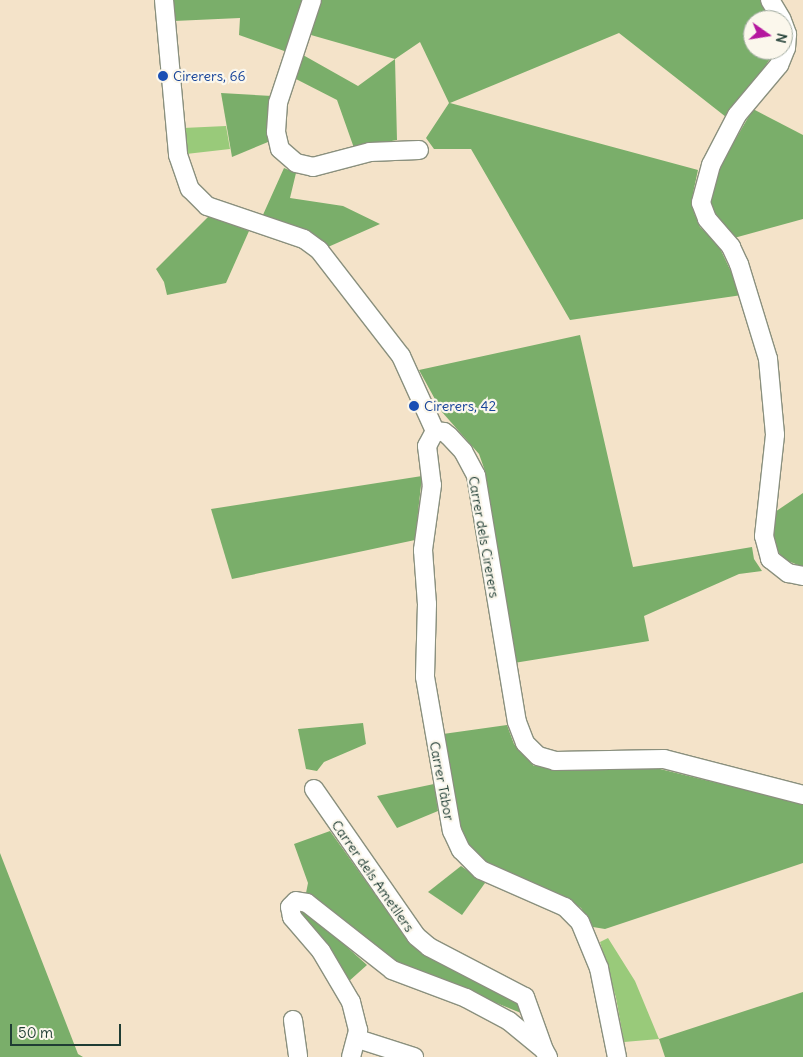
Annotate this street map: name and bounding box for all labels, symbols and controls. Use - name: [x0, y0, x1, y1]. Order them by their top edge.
- north arrow: [743, 10, 793, 60]
- text: N: [772, 31, 792, 45]
- place label: Cirerers, 66: [173, 68, 246, 84]
- marker: Cirerers, 66: [157, 70, 169, 82]
- place label: Cirerers, 42: [424, 398, 496, 414]
- marker: Cirerers, 42: [408, 400, 420, 412]
- street label: Carrer dels Cirerers: [465, 475, 503, 599]
- street label: Carrer Tàbor: [426, 740, 458, 822]
- street label: Carrer dels Ametllers: [328, 817, 418, 935]
- scale bar: [12, 1014, 124, 1046]
- text: 50 m: [18, 1023, 53, 1042]

